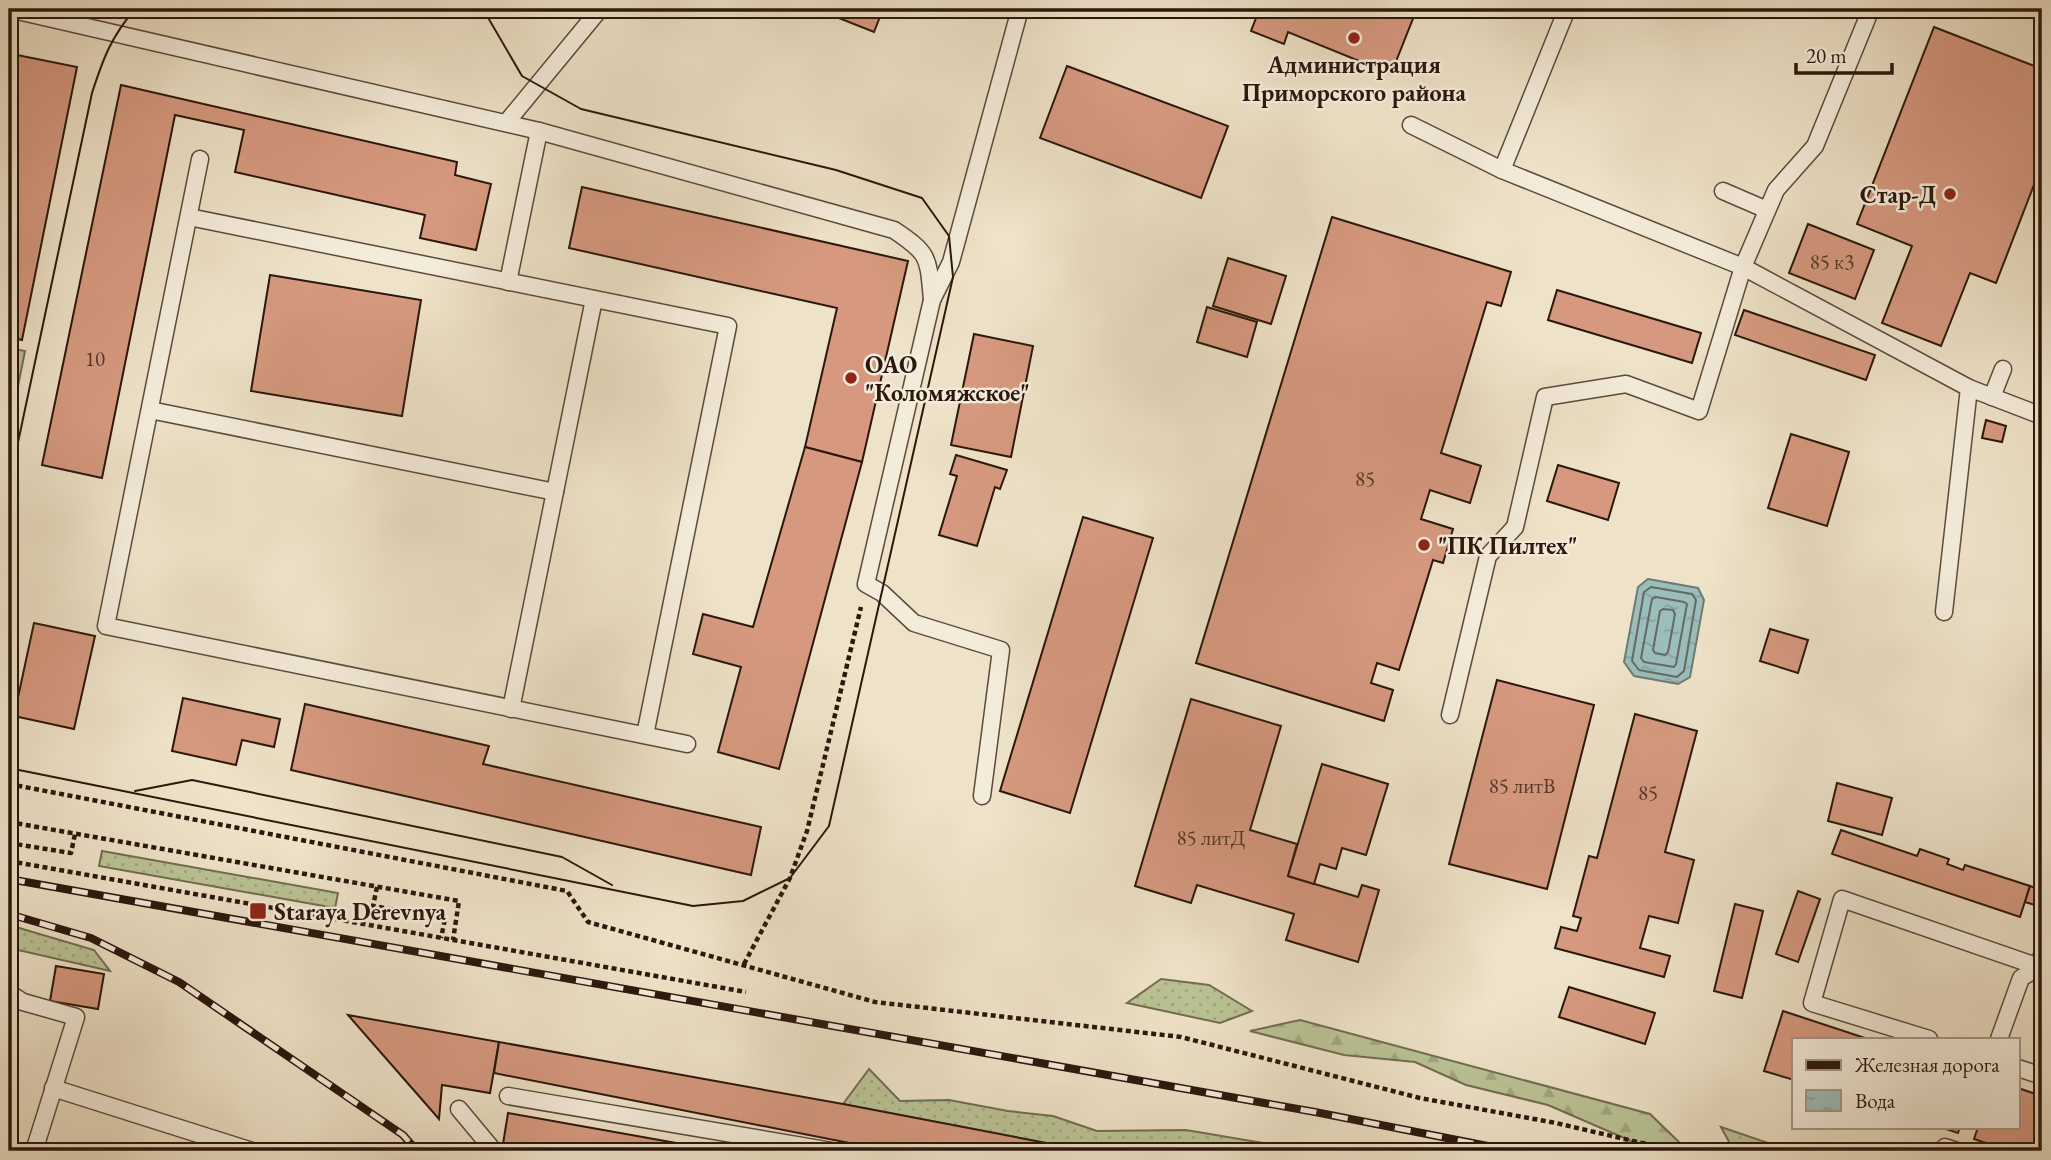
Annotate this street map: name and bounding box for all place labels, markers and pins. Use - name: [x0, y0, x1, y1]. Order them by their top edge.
- marker: Администрация Приморского района: [1346, 30, 1362, 46]
- place label: Администрация Приморского района: [1242, 49, 1466, 108]
- place label: Стар-Д: [1860, 179, 1936, 210]
- marker: Стар-Д: [1942, 186, 1958, 202]
- place label: ОАО "Коломяжское": [865, 349, 1030, 408]
- marker: ОАО "Коломяжское": [843, 370, 859, 386]
- place label: "ПК Пилтех": [1438, 530, 1578, 561]
- marker: "ПК Пилтех": [1416, 537, 1432, 553]
- place label: Staraya Derevnya: [274, 896, 447, 928]
- marker: Staraya Derevnya: [248, 901, 268, 921]

